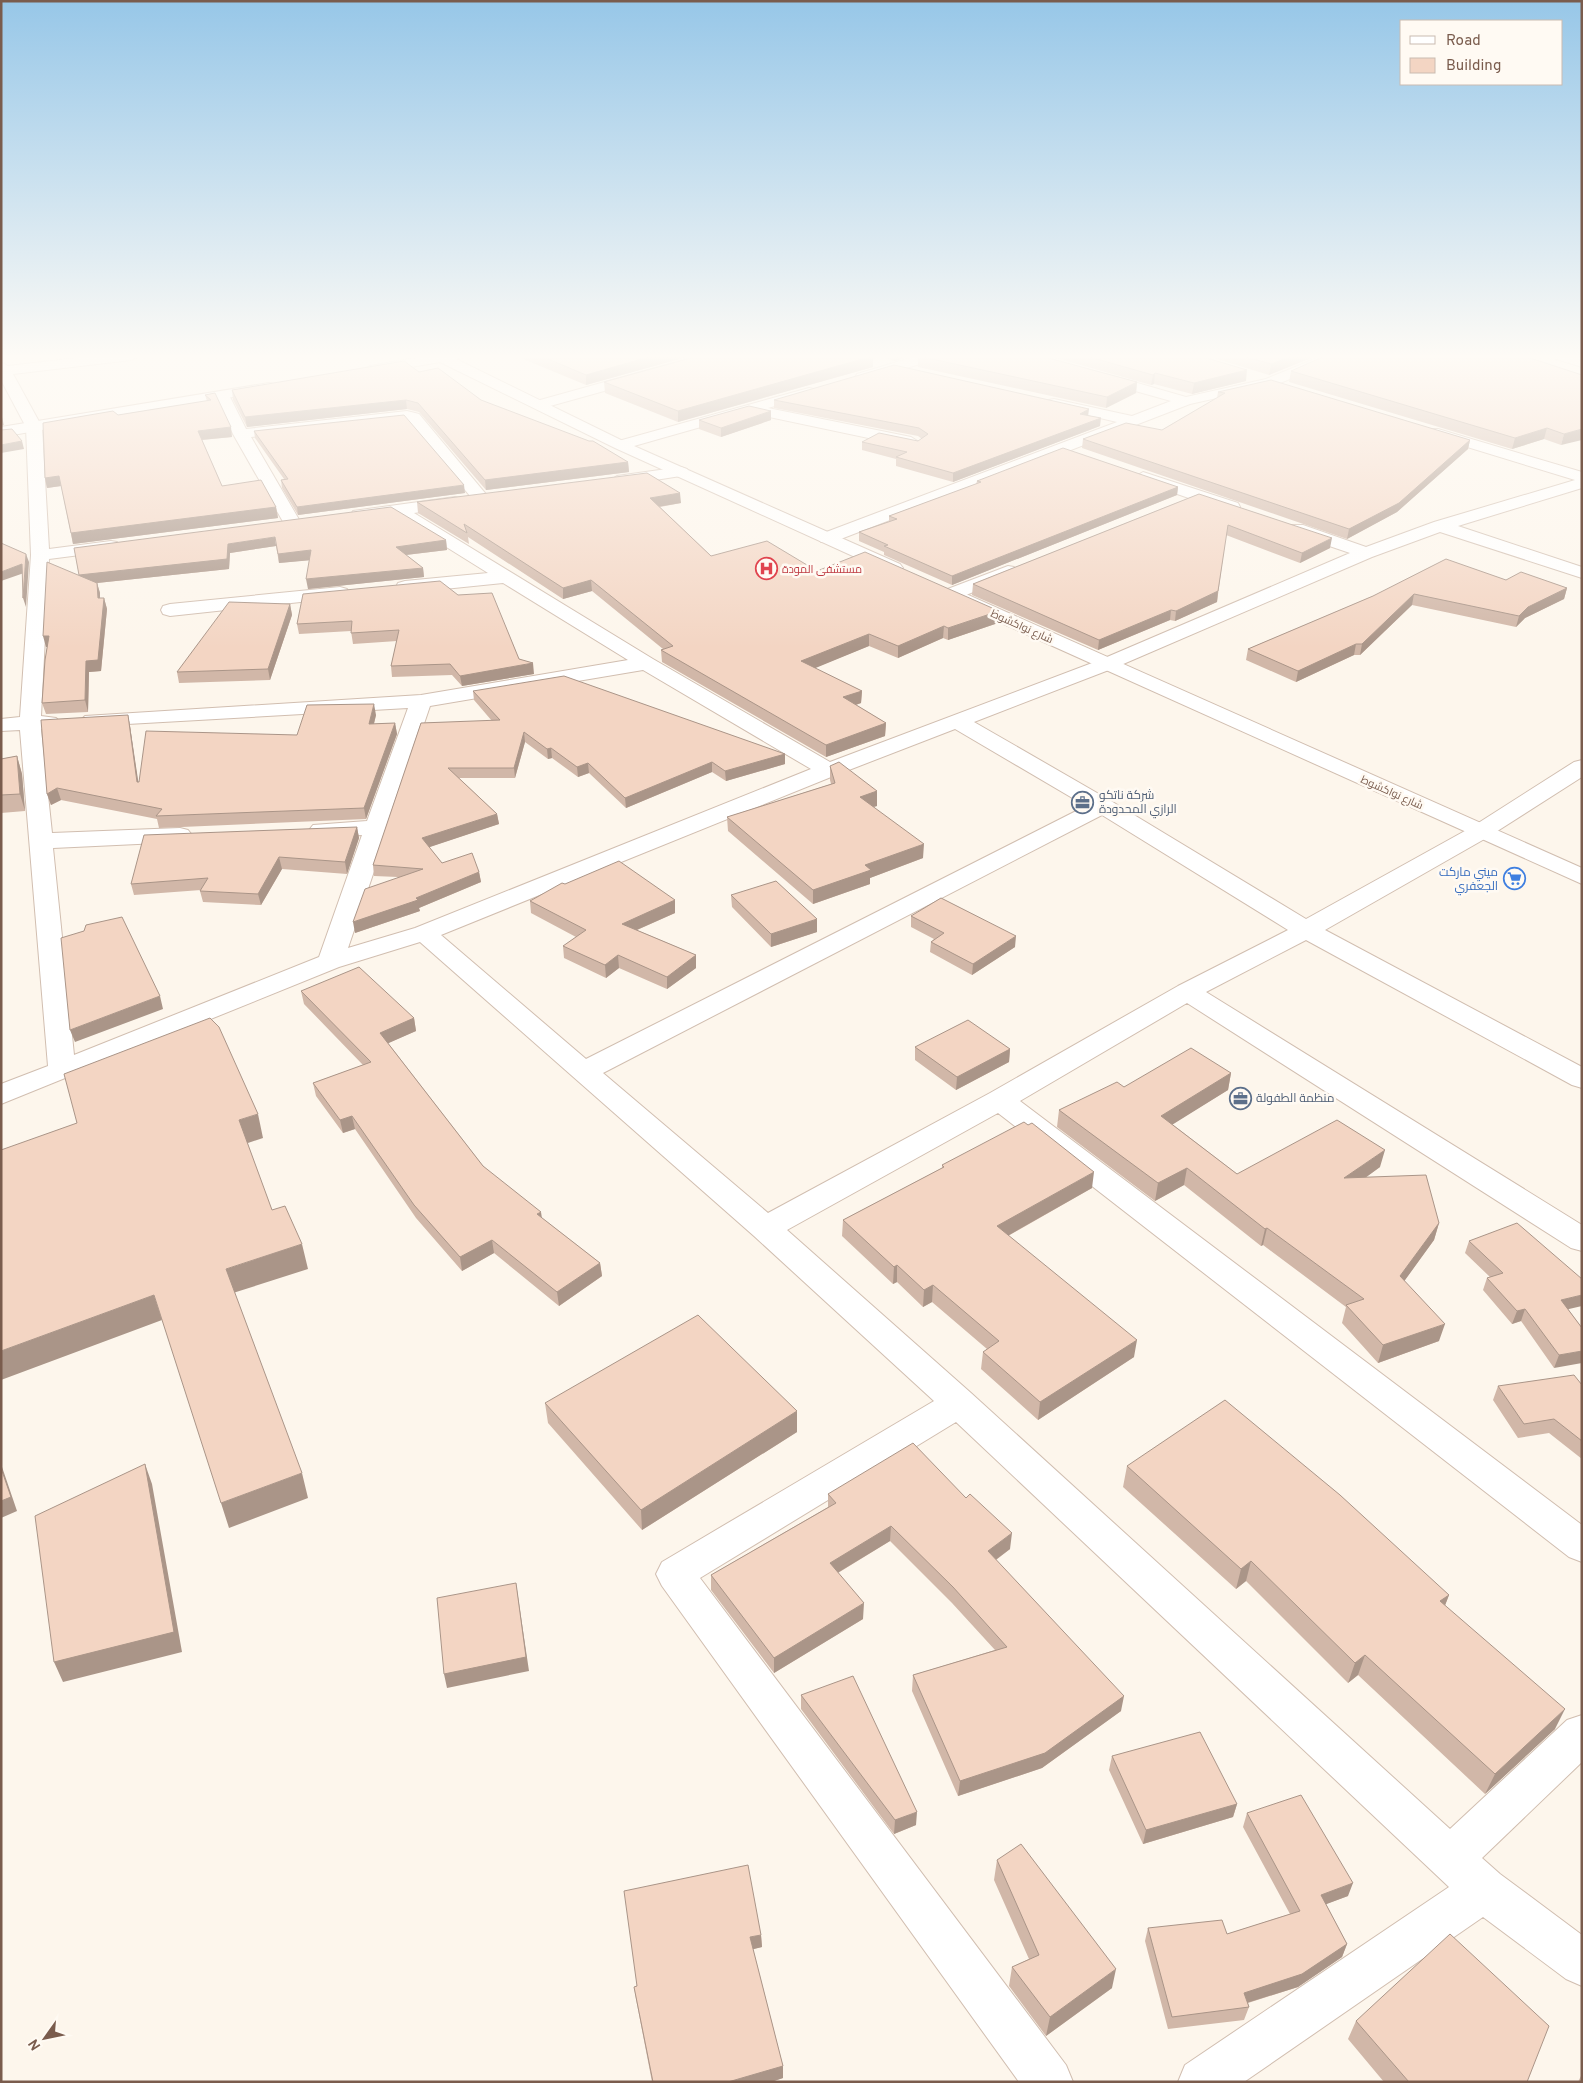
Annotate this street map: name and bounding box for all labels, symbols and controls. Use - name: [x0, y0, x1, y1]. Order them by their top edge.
- legend: [1400, 20, 1563, 85]
- text: Road: [1446, 32, 1481, 51]
- text: Building: [1446, 57, 1501, 76]
- hospital icon: مستشفى المودة: [754, 557, 778, 581]
- place label: مستشفى المودة: [782, 563, 862, 577]
- street label: شارع نواكشوط: [988, 607, 1055, 647]
- street label: شارع نواكشوط: [1358, 773, 1425, 813]
- place label: شركة ناتكو الرازي المحدودة: [1099, 788, 1177, 819]
- office icon: شركة ناتكو الرازي المحدودة: [1071, 790, 1095, 814]
- place label: ميني ماركت الجعفري: [1439, 865, 1498, 896]
- supermarket icon: ميني ماركت الجعفري: [1502, 867, 1526, 891]
- office icon: منظمة الطفولة: [1228, 1086, 1252, 1110]
- place label: منظمة الطفولة: [1256, 1091, 1334, 1107]
- north arrow: [20, 2013, 70, 2063]
- text: N: [25, 2035, 45, 2053]

